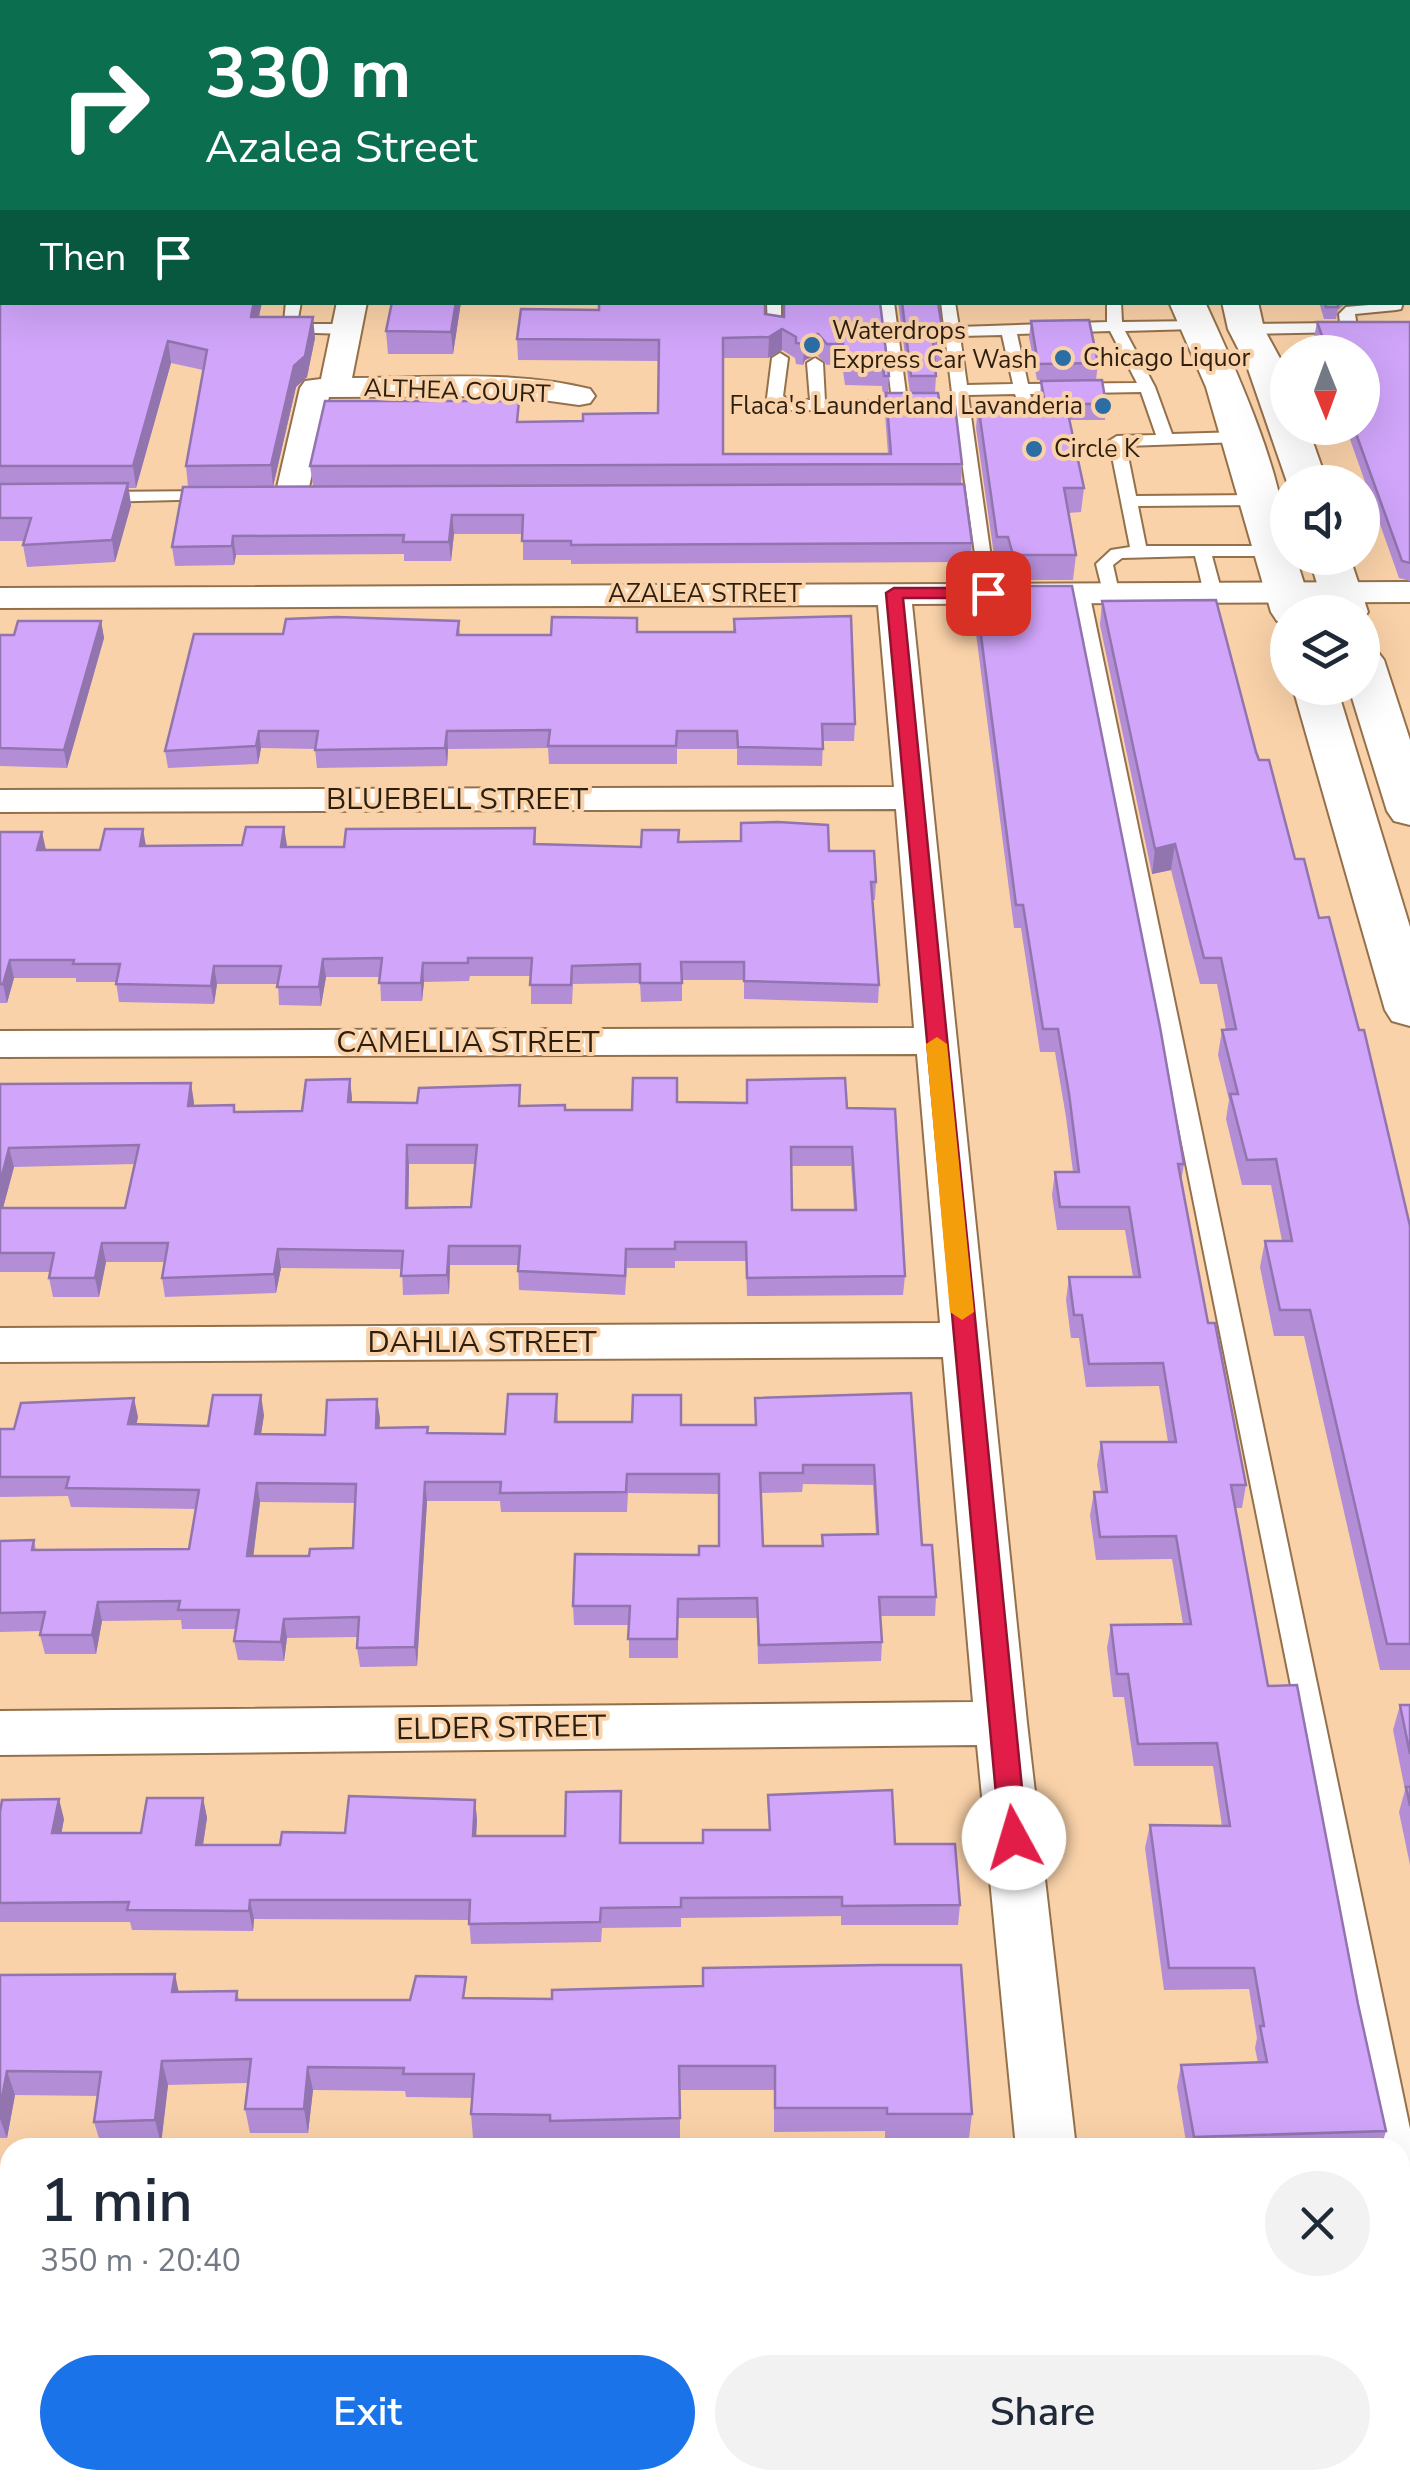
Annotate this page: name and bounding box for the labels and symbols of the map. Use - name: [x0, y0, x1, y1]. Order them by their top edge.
- place label: Waterdrops Express Car Wash: [832, 314, 1037, 377]
- marker: Waterdrops Express Car Wash: [801, 334, 823, 356]
- north arrow: [1270, 335, 1380, 445]
- place label: Chicago Liquor: [1083, 341, 1250, 375]
- marker: Chicago Liquor: [1052, 347, 1074, 369]
- street label: ALTHEA COURT: [363, 371, 551, 411]
- place label: Flaca's Launderland Lavanderia: [730, 389, 1083, 423]
- marker: Flaca's Launderland Lavanderia: [1092, 395, 1114, 417]
- place label: Circle K: [1054, 432, 1140, 466]
- marker: Circle K: [1023, 438, 1045, 460]
- pin: [946, 551, 1031, 636]
- street label: AZALEA STREET: [608, 577, 802, 611]
- street label: BLUEBELL STREET: [326, 779, 588, 820]
- street label: CAMELLIA STREET: [336, 1022, 600, 1063]
- street label: DAHLIA STREET: [368, 1322, 596, 1363]
- street label: ELDER STREET: [396, 1706, 606, 1750]
- position arrow: [962, 1786, 1066, 1890]

